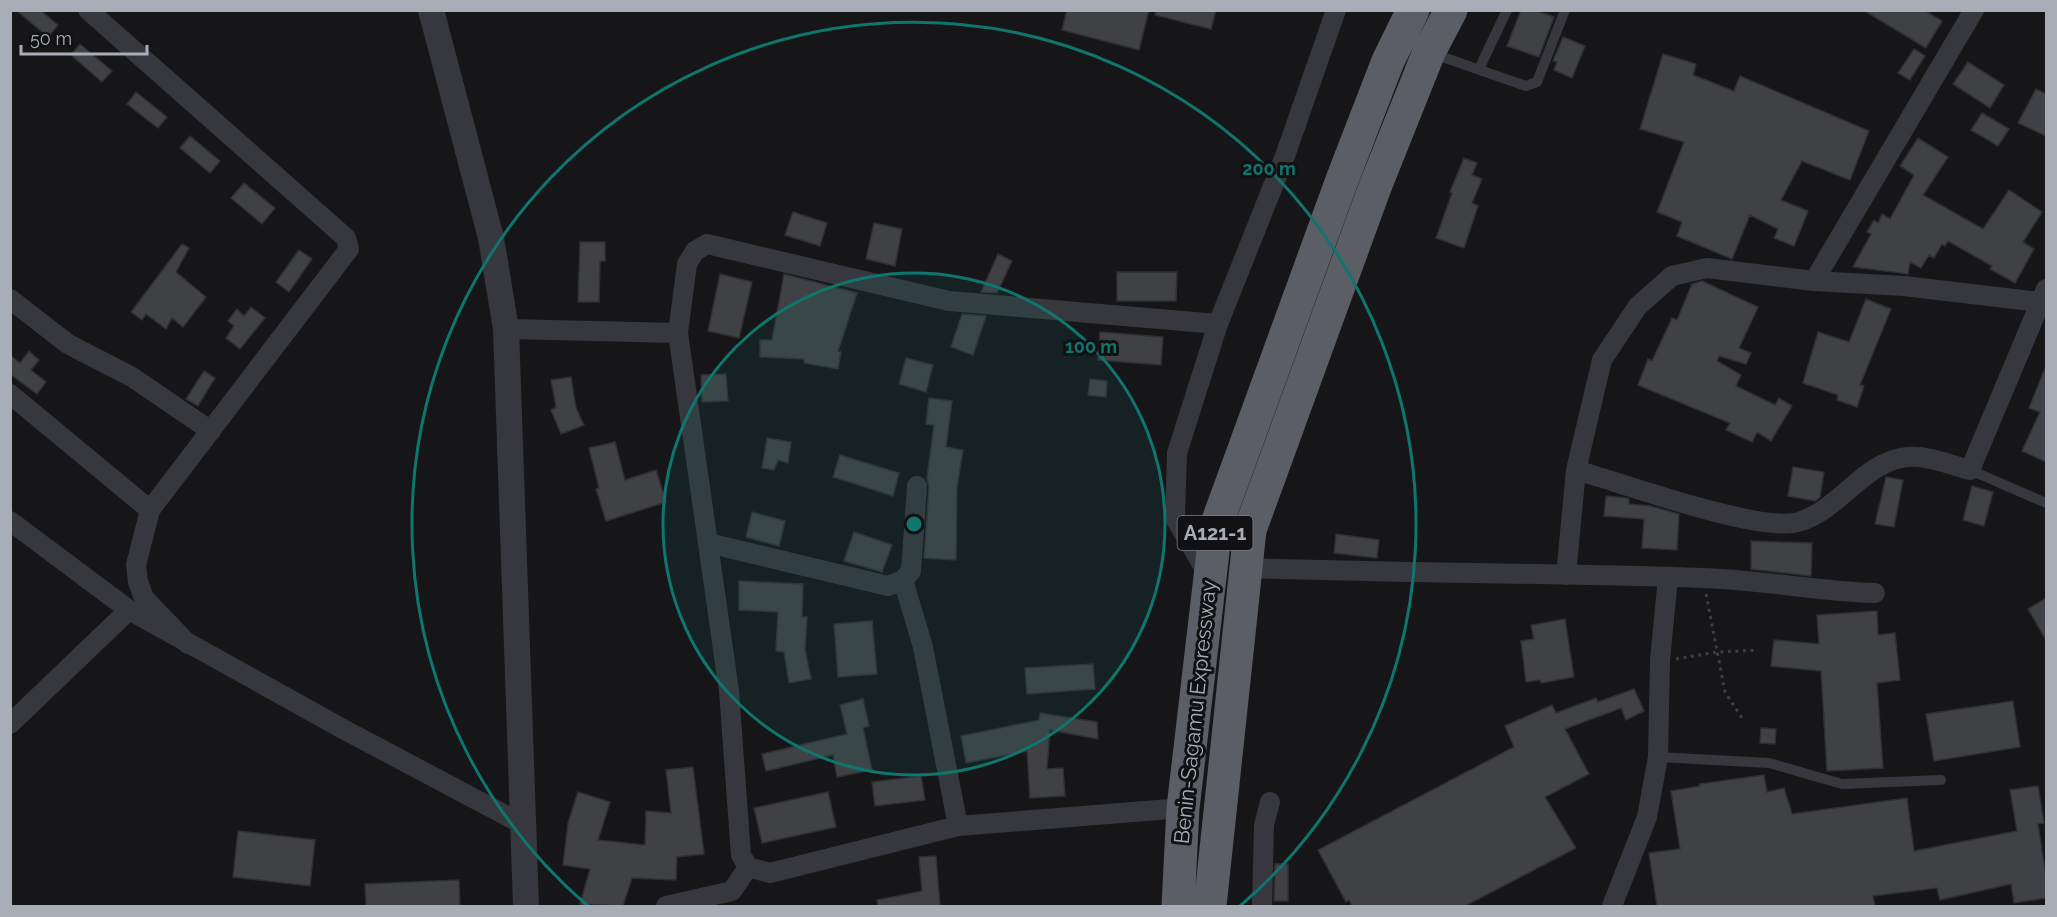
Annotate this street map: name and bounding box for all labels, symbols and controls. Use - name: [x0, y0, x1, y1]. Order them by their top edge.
- scale bar: [21, 18, 147, 56]
- text: 50 m: [30, 28, 72, 49]
- text: 200 m: [1242, 158, 1296, 179]
- text: 100 m: [1065, 336, 1117, 357]
- centre of rings: [904, 514, 924, 534]
- road number: A121-1: [1178, 516, 1252, 550]
- street label: Benin-Sagamu Expressway: [1169, 579, 1221, 845]

